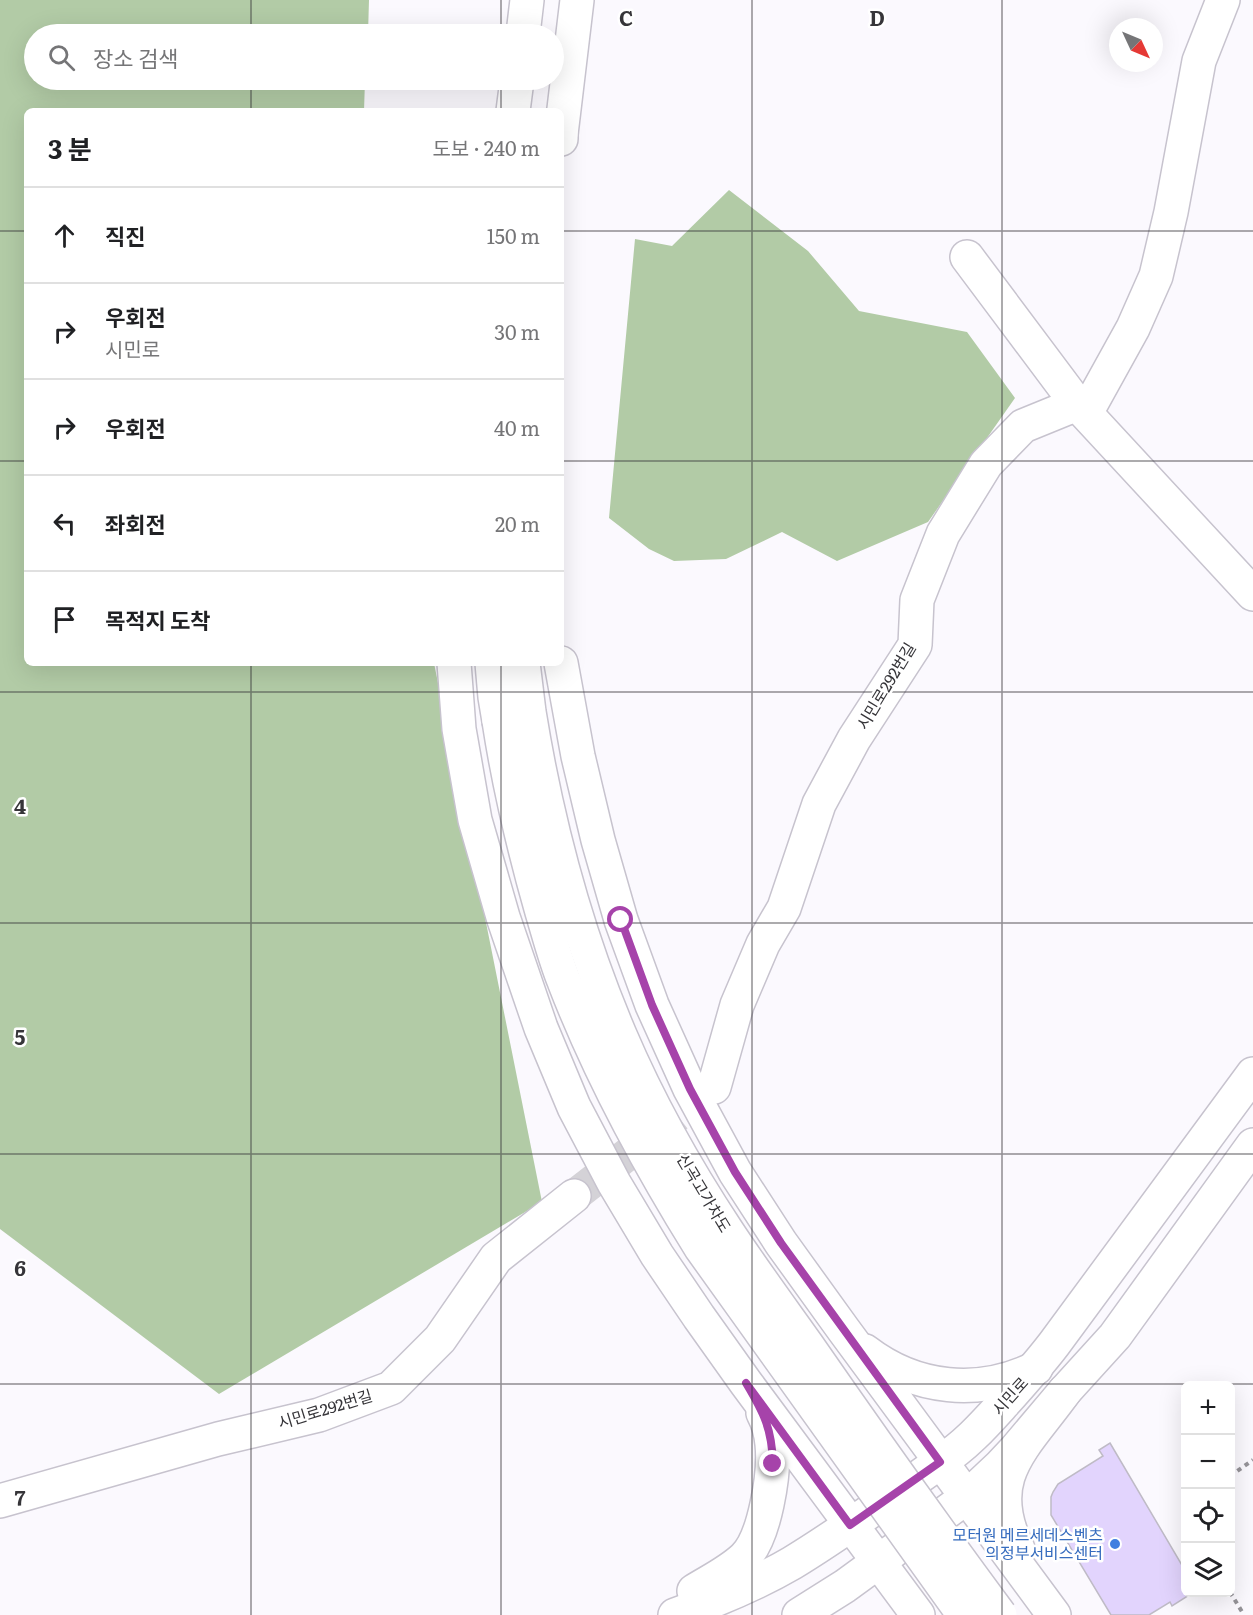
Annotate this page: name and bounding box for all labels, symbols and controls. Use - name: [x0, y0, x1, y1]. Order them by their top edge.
- text: C: [619, 2, 633, 32]
- text: D: [869, 2, 885, 32]
- north arrow: [1109, 18, 1163, 72]
- search box: [24, 24, 564, 90]
- icon: search: [45, 41, 78, 74]
- text: 장소 검색: [93, 41, 178, 74]
- text: 3 분: [48, 128, 92, 167]
- text: 도보 · 240 m: [432, 132, 540, 162]
- icon: ahead: [48, 219, 81, 252]
- text: 직진: [105, 219, 145, 252]
- text: 150 m: [487, 220, 540, 250]
- text: 우회전: [105, 300, 166, 333]
- icon: right: [48, 315, 81, 348]
- text: 30 m: [494, 316, 540, 346]
- text: 시민로: [105, 333, 160, 363]
- icon: right: [48, 411, 81, 444]
- text: 우회전: [105, 411, 166, 444]
- text: 40 m: [494, 412, 540, 442]
- icon: left: [48, 507, 81, 540]
- text: 좌회전: [105, 507, 166, 540]
- text: 20 m: [495, 508, 540, 538]
- icon: arrive: [48, 603, 81, 636]
- text: 목적지 도착: [105, 603, 211, 636]
- street label: 시민로292번길: [850, 637, 921, 734]
- text: 4: [14, 790, 26, 820]
- route start: [607, 906, 633, 932]
- text: 5: [15, 1021, 26, 1051]
- street label: 신곡고가차도: [672, 1148, 738, 1237]
- text: 6: [14, 1252, 26, 1282]
- street label: 시민로: [986, 1371, 1033, 1420]
- map controls: [1181, 1381, 1235, 1597]
- button: +: [1181, 1381, 1235, 1435]
- street label: 시민로292번길: [274, 1382, 375, 1434]
- button: −: [1181, 1435, 1235, 1489]
- route end: [759, 1450, 785, 1476]
- text: 7: [15, 1482, 26, 1512]
- button: locate: [1181, 1489, 1235, 1543]
- place label: 모터원 메르세데스벤츠 의정부서비스센터: [953, 1522, 1103, 1564]
- marker: 모터원 메르세데스벤츠 의정부서비스센터: [1108, 1537, 1122, 1551]
- button: layers: [1181, 1543, 1235, 1597]

